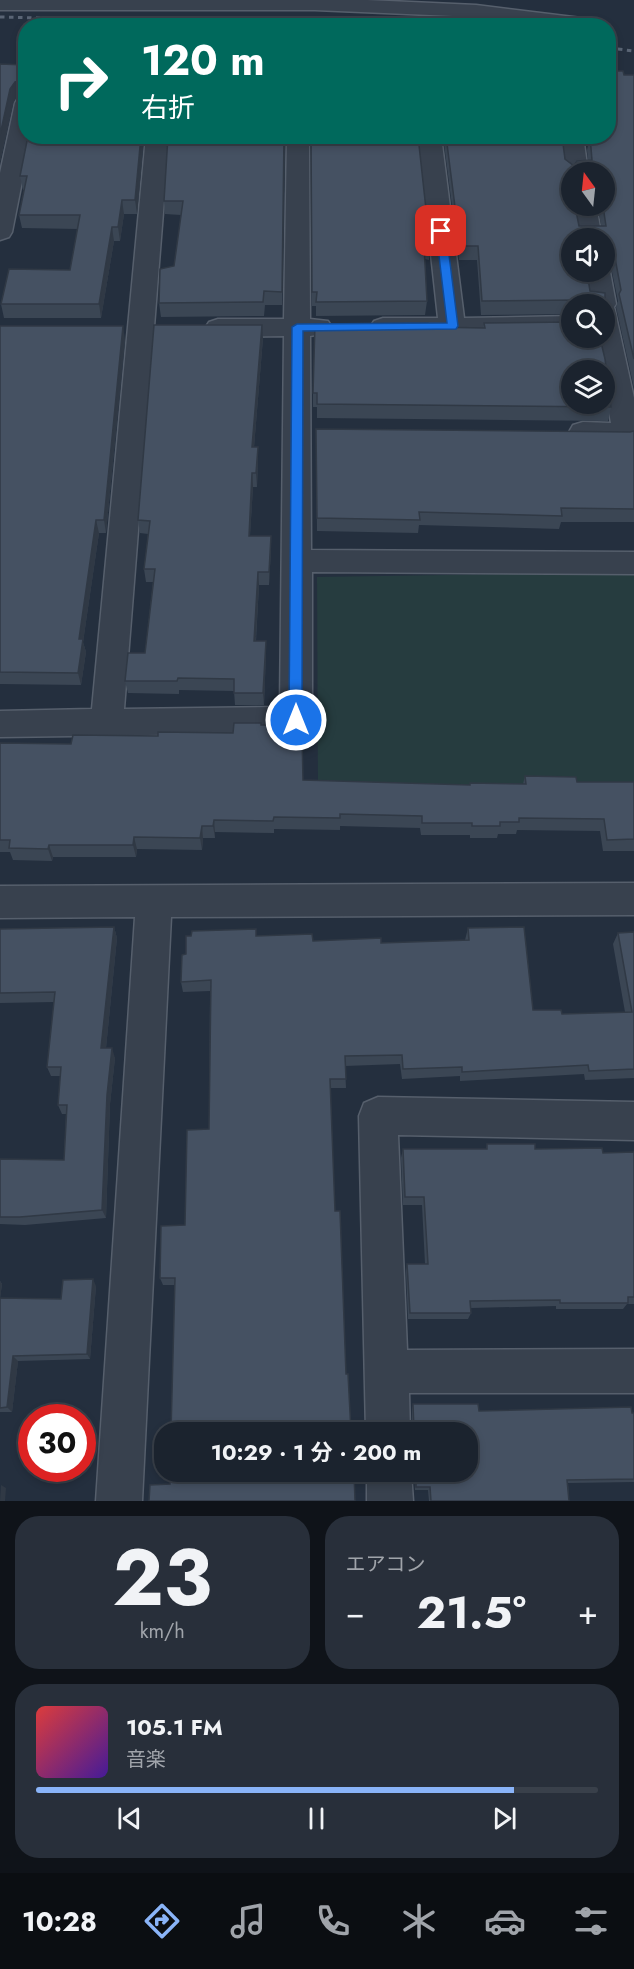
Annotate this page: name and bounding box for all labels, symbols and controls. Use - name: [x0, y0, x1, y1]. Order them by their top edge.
- text: 120 m: [141, 30, 265, 91]
- icon: right: [42, 42, 120, 120]
- text: 右折: [141, 88, 195, 127]
- north arrow: [561, 162, 615, 216]
- map controls: [561, 162, 615, 414]
- pin: [415, 205, 466, 256]
- icon: arrive: [424, 214, 457, 247]
- button: sound: [561, 228, 615, 282]
- button: search: [561, 294, 615, 348]
- button: layers: [561, 360, 615, 414]
- position arrow: [264, 688, 328, 752]
- speed limit sign: 30: [18, 1404, 96, 1482]
- text: 10:29 · 1 分 · 200 m: [211, 1436, 421, 1468]
- text: 23: [112, 1522, 212, 1634]
- text: エアコン: [346, 1550, 426, 1579]
- text: 21.5°: [417, 1580, 526, 1645]
- text: −: [346, 1589, 365, 1636]
- text: +: [578, 1589, 598, 1636]
- text: km/h: [140, 1617, 185, 1646]
- text: 105.1 FM: [126, 1711, 223, 1743]
- text: 音楽: [126, 1745, 166, 1774]
- icon: previous: [113, 1802, 146, 1835]
- icon: pause: [300, 1802, 333, 1835]
- icon: next: [488, 1802, 521, 1835]
- icon: directions: [141, 1900, 183, 1942]
- icon: music: [227, 1900, 269, 1942]
- icon: phone: [312, 1900, 354, 1942]
- icon: climate: [398, 1900, 440, 1942]
- icon: car: [484, 1900, 526, 1942]
- icon: filters: [570, 1900, 612, 1942]
- text: 10:28: [22, 1902, 97, 1941]

